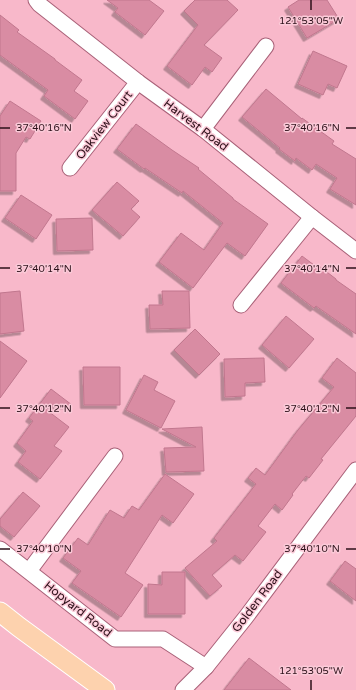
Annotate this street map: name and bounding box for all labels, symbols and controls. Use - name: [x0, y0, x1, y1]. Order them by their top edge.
- text: 121°53'05"W: [279, 15, 343, 27]
- street label: Oakview Court: [73, 87, 135, 162]
- street label: Harvest Road: [161, 96, 231, 154]
- text: 37°40'16"N: [16, 122, 72, 134]
- text: 37°40'16"N: [284, 122, 340, 134]
- text: 37°40'14"N: [16, 263, 72, 275]
- text: 37°40'14"N: [284, 263, 340, 275]
- text: 37°40'12"N: [16, 403, 72, 415]
- text: 37°40'12"N: [284, 403, 340, 415]
- text: 37°40'10"N: [16, 543, 72, 555]
- text: 37°40'10"N: [284, 543, 340, 555]
- street label: Golden Road: [229, 567, 285, 635]
- street label: Hopyard Road: [41, 578, 115, 640]
- text: 121°53'05"W: [279, 665, 343, 677]

